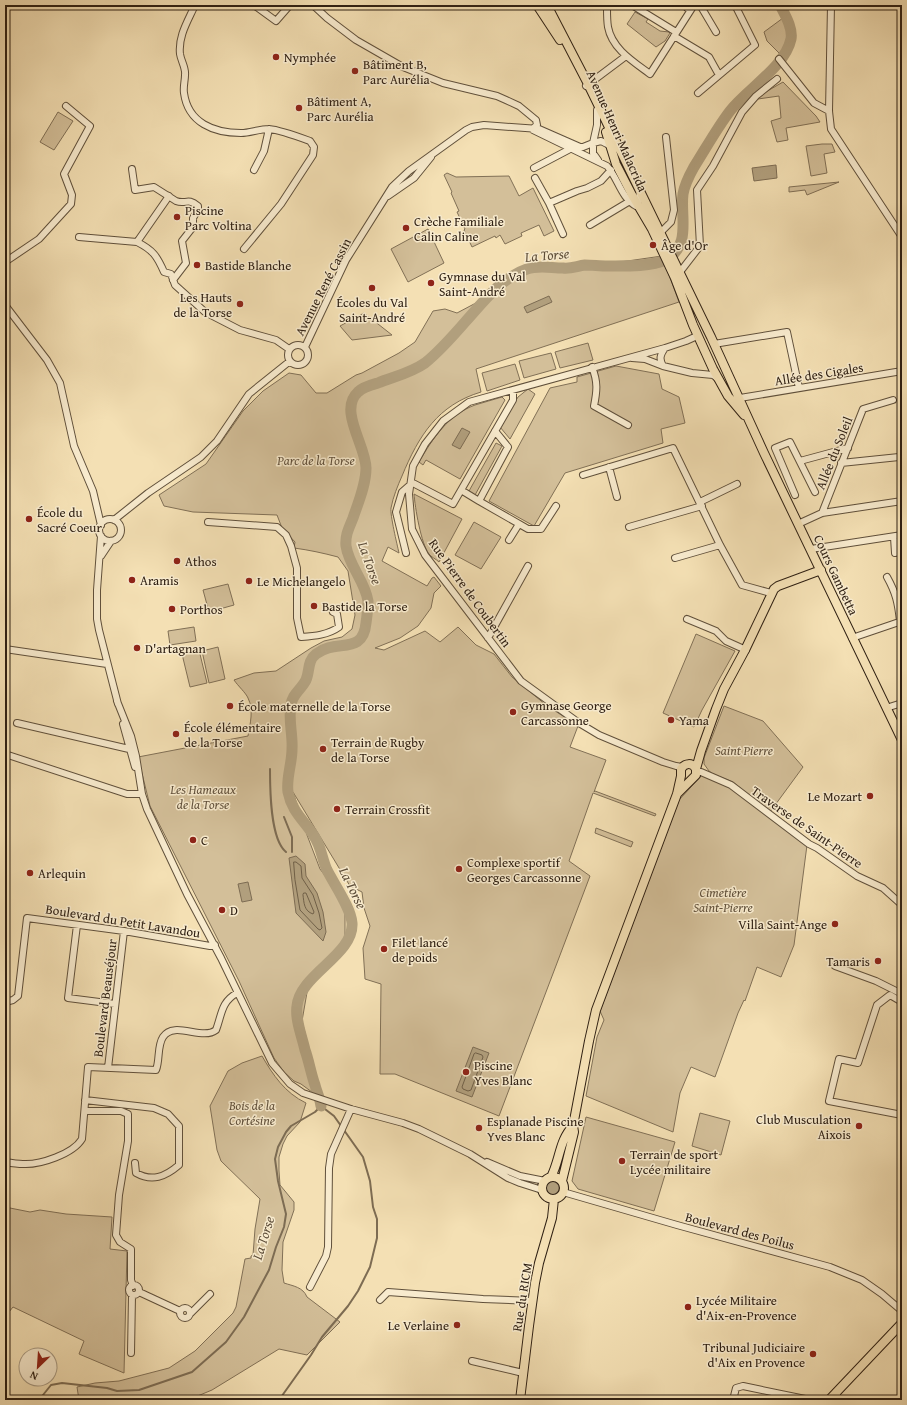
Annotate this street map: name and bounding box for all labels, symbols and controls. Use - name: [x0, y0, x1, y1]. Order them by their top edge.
- place label: Nymphée: [284, 48, 336, 67]
- marker: Nymphée: [271, 52, 281, 62]
- place label: Bâtiment B, Parc Aurélia: [363, 55, 431, 89]
- marker: Bâtiment B, Parc Aurélia: [350, 66, 360, 76]
- street label: Avenue Henri Malacrida: [582, 67, 653, 196]
- place label: Bâtiment A, Parc Aurélia: [307, 92, 375, 126]
- marker: Bâtiment A, Parc Aurélia: [294, 103, 304, 113]
- place label: Piscine Parc Voltina: [185, 201, 252, 235]
- marker: Piscine Parc Voltina: [172, 212, 182, 222]
- place label: Crèche Familiale Calin Caline: [414, 212, 504, 246]
- marker: Crèche Familiale Calin Caline: [401, 223, 411, 233]
- street label: Avenue René Cassin: [290, 234, 356, 339]
- place label: Âge d'Or: [661, 236, 708, 255]
- marker: Âge d'Or: [648, 240, 658, 250]
- water label: La Torse: [523, 243, 570, 267]
- place label: Bastide Blanche: [205, 256, 291, 275]
- marker: Bastide Blanche: [192, 260, 202, 270]
- place label: Gymnase du Val Saint-André: [439, 267, 526, 301]
- marker: Gymnase du Val Saint-André: [426, 278, 436, 288]
- marker: Écoles du Val Saint-André: [367, 283, 377, 293]
- place label: Les Hauts de la Torse: [173, 288, 232, 322]
- place label: Écoles du Val Saint-André: [336, 293, 408, 327]
- marker: Les Hauts de la Torse: [235, 299, 245, 309]
- street label: Allée des Cigales: [773, 358, 865, 390]
- street label: Allée du Soleil: [811, 413, 857, 492]
- park label: Parc de la Torse: [276, 451, 355, 470]
- place label: École du Sacré Coeur: [37, 503, 102, 537]
- marker: École du Sacré Coeur: [24, 514, 34, 524]
- street label: Cours Gambetta: [809, 532, 863, 619]
- street label: Rue Pierre de Coubertin: [424, 535, 516, 652]
- water label: La Torse: [353, 538, 387, 588]
- place label: Athos: [185, 552, 217, 571]
- marker: Athos: [172, 556, 182, 566]
- place label: Aramis: [140, 571, 179, 590]
- place label: Le Michelangelo: [257, 572, 346, 591]
- marker: Aramis: [127, 575, 137, 585]
- marker: Le Michelangelo: [244, 576, 254, 586]
- place label: Bastide la Torse: [322, 597, 408, 616]
- place label: Porthos: [180, 600, 223, 619]
- marker: Bastide la Torse: [309, 601, 319, 611]
- marker: Porthos: [167, 604, 177, 614]
- place label: D'artagnan: [145, 639, 206, 658]
- marker: D'artagnan: [132, 643, 142, 653]
- place label: Gymnase George Carcassonne: [521, 696, 612, 730]
- place label: École maternelle de la Torse: [238, 697, 391, 716]
- marker: École maternelle de la Torse: [225, 701, 235, 711]
- marker: Gymnase George Carcassonne: [508, 707, 518, 717]
- place label: Yama: [679, 711, 710, 730]
- marker: Yama: [666, 715, 676, 725]
- place label: École élémentaire de la Torse: [184, 718, 281, 752]
- marker: École élémentaire de la Torse: [171, 729, 181, 739]
- place label: Terrain de Rugby de la Torse: [331, 733, 425, 767]
- park label: Saint Pierre: [715, 741, 773, 760]
- marker: Terrain de Rugby de la Torse: [318, 744, 328, 754]
- park label: Les Hameaux de la Torse: [169, 780, 236, 814]
- street label: Traverse de Saint-Pierre: [747, 781, 867, 873]
- place label: Le Mozart: [808, 787, 862, 806]
- marker: Le Mozart: [865, 791, 875, 801]
- place label: Terrain Crossfit: [345, 800, 430, 819]
- marker: Terrain Crossfit: [332, 804, 342, 814]
- place label: C: [201, 831, 208, 850]
- marker: C: [188, 835, 198, 845]
- place label: Complexe sportif Georges Carcassonne: [467, 853, 581, 887]
- water label: La Torse: [334, 863, 372, 913]
- place label: Arlequin: [38, 864, 87, 883]
- marker: Complexe sportif Georges Carcassonne: [454, 864, 464, 874]
- marker: Arlequin: [25, 868, 35, 878]
- park label: Cimetière Saint-Pierre: [693, 883, 753, 917]
- street label: Boulevard du Petit Lavandou: [44, 899, 202, 943]
- place label: D: [230, 901, 238, 920]
- marker: D: [217, 905, 227, 915]
- place label: Villa Saint-Ange: [738, 915, 827, 934]
- marker: Villa Saint-Ange: [830, 919, 840, 929]
- place label: Filet lancé de poids: [392, 933, 448, 967]
- street label: Boulevard Beauséjour: [88, 937, 122, 1058]
- marker: Filet lancé de poids: [379, 944, 389, 954]
- place label: Tamaris: [826, 952, 870, 971]
- marker: Tamaris: [873, 956, 883, 966]
- place label: Piscine Yves Blanc: [474, 1056, 533, 1090]
- marker: Piscine Yves Blanc: [461, 1067, 471, 1077]
- park label: Bois de la Cortésine: [228, 1096, 275, 1130]
- place label: Club Musculation Aixois: [756, 1110, 852, 1144]
- place label: Esplanade Piscine Yves Blanc: [487, 1112, 584, 1146]
- marker: Club Musculation Aixois: [854, 1121, 864, 1131]
- marker: Esplanade Piscine Yves Blanc: [474, 1123, 484, 1133]
- place label: Terrain de sport Lycée militaire: [630, 1145, 718, 1179]
- marker: Terrain de sport Lycée militaire: [617, 1156, 627, 1166]
- street label: Boulevard des Poilus: [683, 1207, 797, 1255]
- water label: La Torse: [247, 1213, 279, 1263]
- street label: Rue du RICM: [507, 1261, 537, 1333]
- place label: Lycée Militaire d'Aix-en-Provence: [696, 1291, 797, 1325]
- marker: Lycée Militaire d'Aix-en-Provence: [683, 1302, 693, 1312]
- place label: Le Verlaine: [388, 1316, 449, 1335]
- marker: Le Verlaine: [452, 1320, 462, 1330]
- place label: Tribunal Judiciaire d'Aix en Provence: [703, 1338, 805, 1372]
- north arrow: [18, 1347, 58, 1387]
- marker: Tribunal Judiciaire d'Aix en Provence: [808, 1349, 818, 1359]
- text: N: [26, 1367, 40, 1385]

